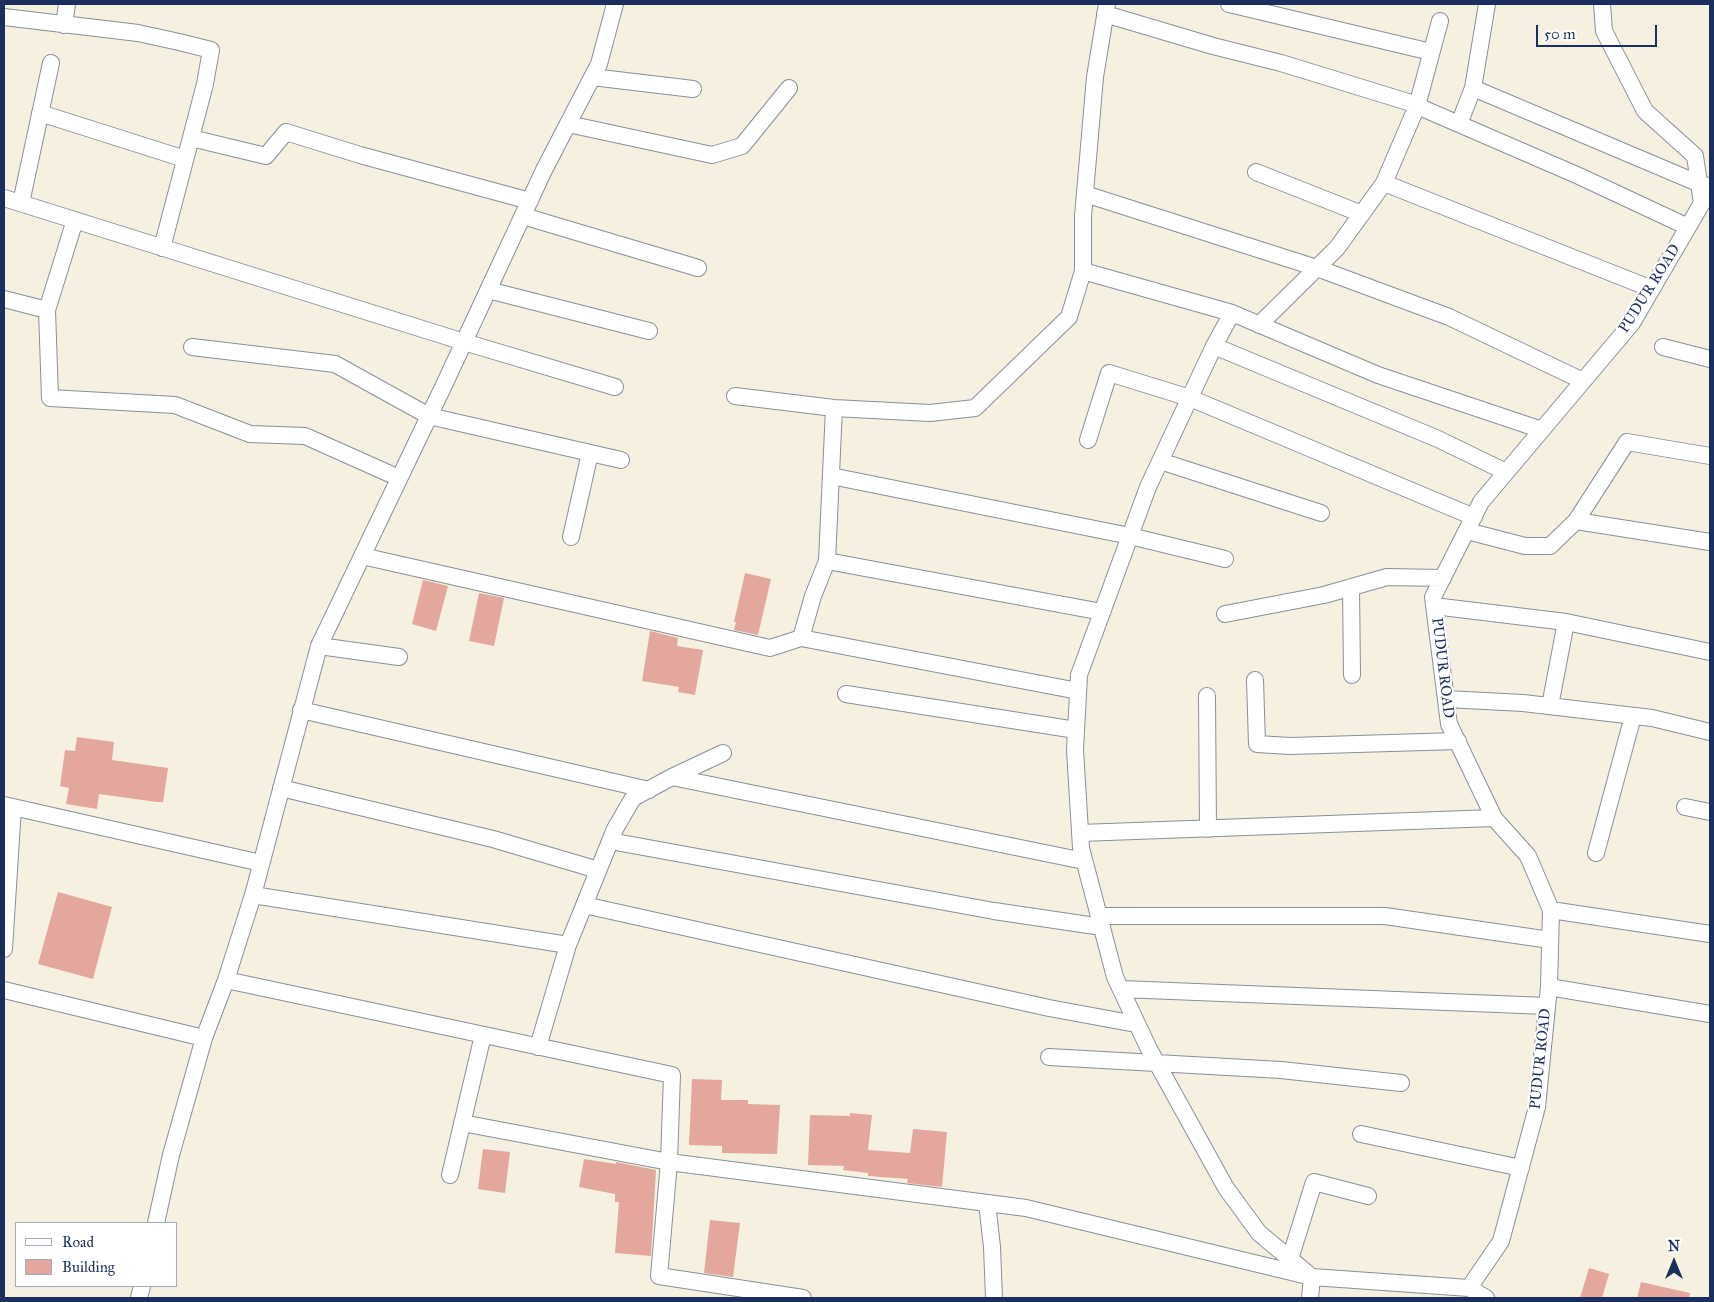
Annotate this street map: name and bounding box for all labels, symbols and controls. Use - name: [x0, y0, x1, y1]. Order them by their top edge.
- scale bar: [1539, 15, 1660, 47]
- text: 50 m: [1544, 25, 1576, 43]
- street label: PUDUR ROAD: [1616, 241, 1684, 337]
- street label: PUDUR ROAD: [1427, 617, 1457, 719]
- street label: PUDUR ROAD: [1527, 1008, 1555, 1110]
- legend: [15, 1222, 178, 1287]
- text: Road: [62, 1233, 94, 1251]
- north arrow: [1649, 1237, 1699, 1287]
- text: N: [1668, 1238, 1680, 1255]
- text: Building: [62, 1258, 115, 1276]

